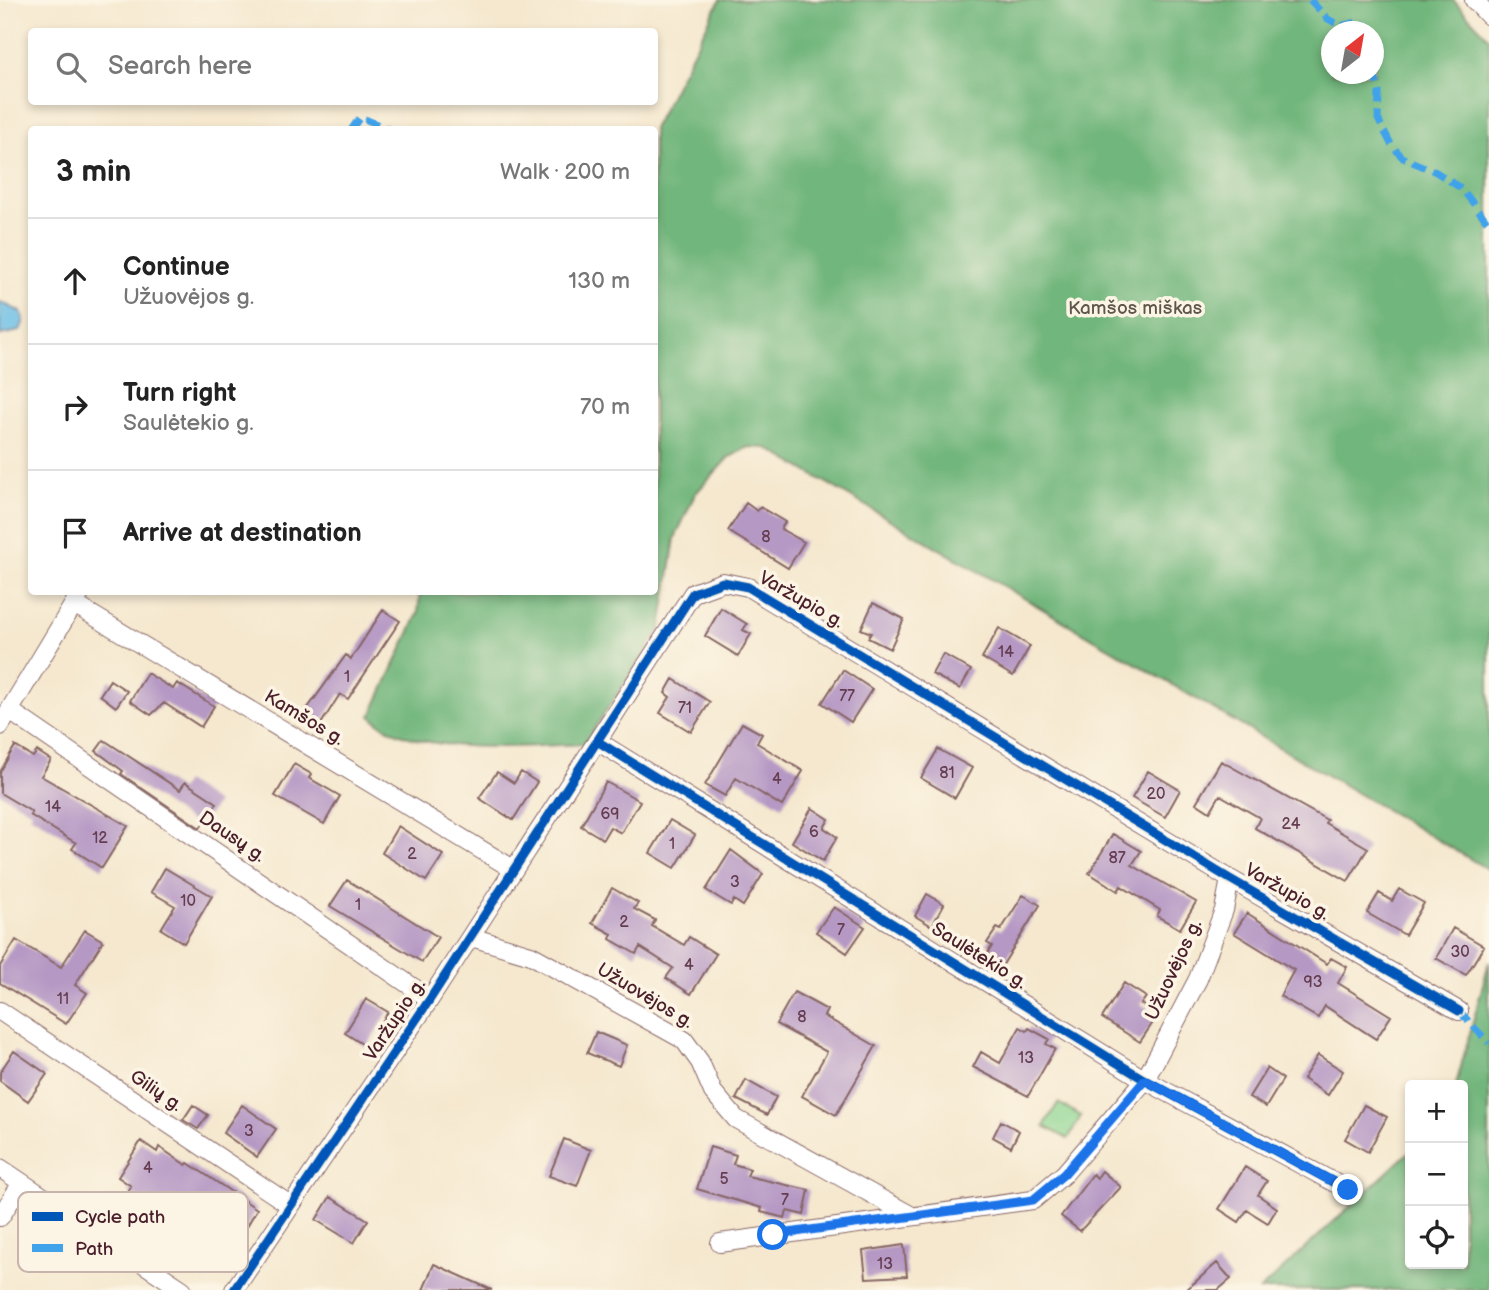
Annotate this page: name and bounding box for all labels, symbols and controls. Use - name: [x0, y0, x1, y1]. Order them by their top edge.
- north arrow: [1321, 21, 1384, 84]
- search box: [28, 28, 658, 105]
- icon: search: [52, 48, 90, 86]
- text: Search here: [108, 51, 252, 82]
- text: 3 min: [56, 154, 131, 190]
- text: Walk · 200 m: [500, 158, 630, 186]
- text: Continue: [123, 252, 230, 283]
- icon: ahead: [56, 262, 94, 300]
- text: 130 m: [568, 267, 630, 295]
- text: Užuovėjos g.: [123, 283, 254, 311]
- park label: Kamšos miškas: [1068, 297, 1202, 320]
- text: Turn right: [123, 378, 236, 409]
- icon: right: [56, 388, 94, 426]
- text: 70 m: [580, 393, 630, 421]
- text: Saulėtekio g.: [123, 409, 254, 437]
- icon: arrive: [56, 514, 94, 552]
- text: Arrive at destination: [123, 518, 362, 549]
- house number: 8: [761, 528, 771, 547]
- street label: Varžupio g.: [754, 566, 848, 634]
- house number: 14: [998, 643, 1014, 662]
- house number: 1: [344, 668, 350, 687]
- street label: Kamšos g.: [260, 685, 348, 751]
- house number: 77: [839, 687, 855, 706]
- house number: 71: [678, 699, 692, 718]
- house number: 81: [939, 764, 955, 783]
- house number: 4: [772, 770, 782, 789]
- house number: 20: [1147, 785, 1165, 804]
- house number: 14: [45, 798, 61, 817]
- house number: 69: [600, 805, 620, 824]
- street label: Dausų g.: [194, 806, 270, 868]
- house number: 24: [1282, 815, 1301, 834]
- house number: 6: [809, 823, 819, 842]
- house number: 12: [92, 829, 108, 848]
- house number: 1: [669, 835, 675, 854]
- house number: 2: [407, 845, 417, 864]
- house number: 87: [1108, 849, 1126, 868]
- street label: Varžupio g.: [1240, 858, 1334, 926]
- house number: 3: [730, 873, 740, 892]
- house number: 10: [180, 892, 196, 911]
- house number: 1: [355, 896, 361, 915]
- house number: 2: [619, 913, 629, 932]
- street label: Užuovėjos g.: [1141, 916, 1207, 1024]
- street label: Saulėtekio g.: [927, 918, 1031, 994]
- house number: 7: [837, 921, 845, 940]
- house number: 30: [1450, 943, 1470, 962]
- house number: 4: [684, 956, 694, 975]
- street label: Užuovėjos g.: [593, 958, 697, 1034]
- house number: 93: [1303, 973, 1323, 992]
- street label: Varžupio g.: [359, 974, 431, 1066]
- house number: 11: [57, 990, 69, 1009]
- house number: 8: [797, 1008, 807, 1027]
- house number: 13: [1018, 1049, 1034, 1068]
- street label: Gilių g.: [125, 1065, 187, 1117]
- map controls: [1405, 1080, 1468, 1269]
- button: +: [1405, 1080, 1468, 1143]
- house number: 3: [244, 1122, 254, 1141]
- button: −: [1405, 1143, 1468, 1206]
- house number: 4: [143, 1159, 153, 1178]
- house number: 5: [719, 1170, 729, 1189]
- route end: [1332, 1174, 1363, 1205]
- house number: 7: [781, 1191, 789, 1210]
- legend: [18, 1192, 248, 1272]
- text: Cycle path: [75, 1206, 165, 1229]
- button: locate: [1405, 1206, 1468, 1269]
- route start: [757, 1219, 788, 1250]
- text: Path: [75, 1238, 113, 1261]
- house number: 13: [877, 1255, 893, 1274]

